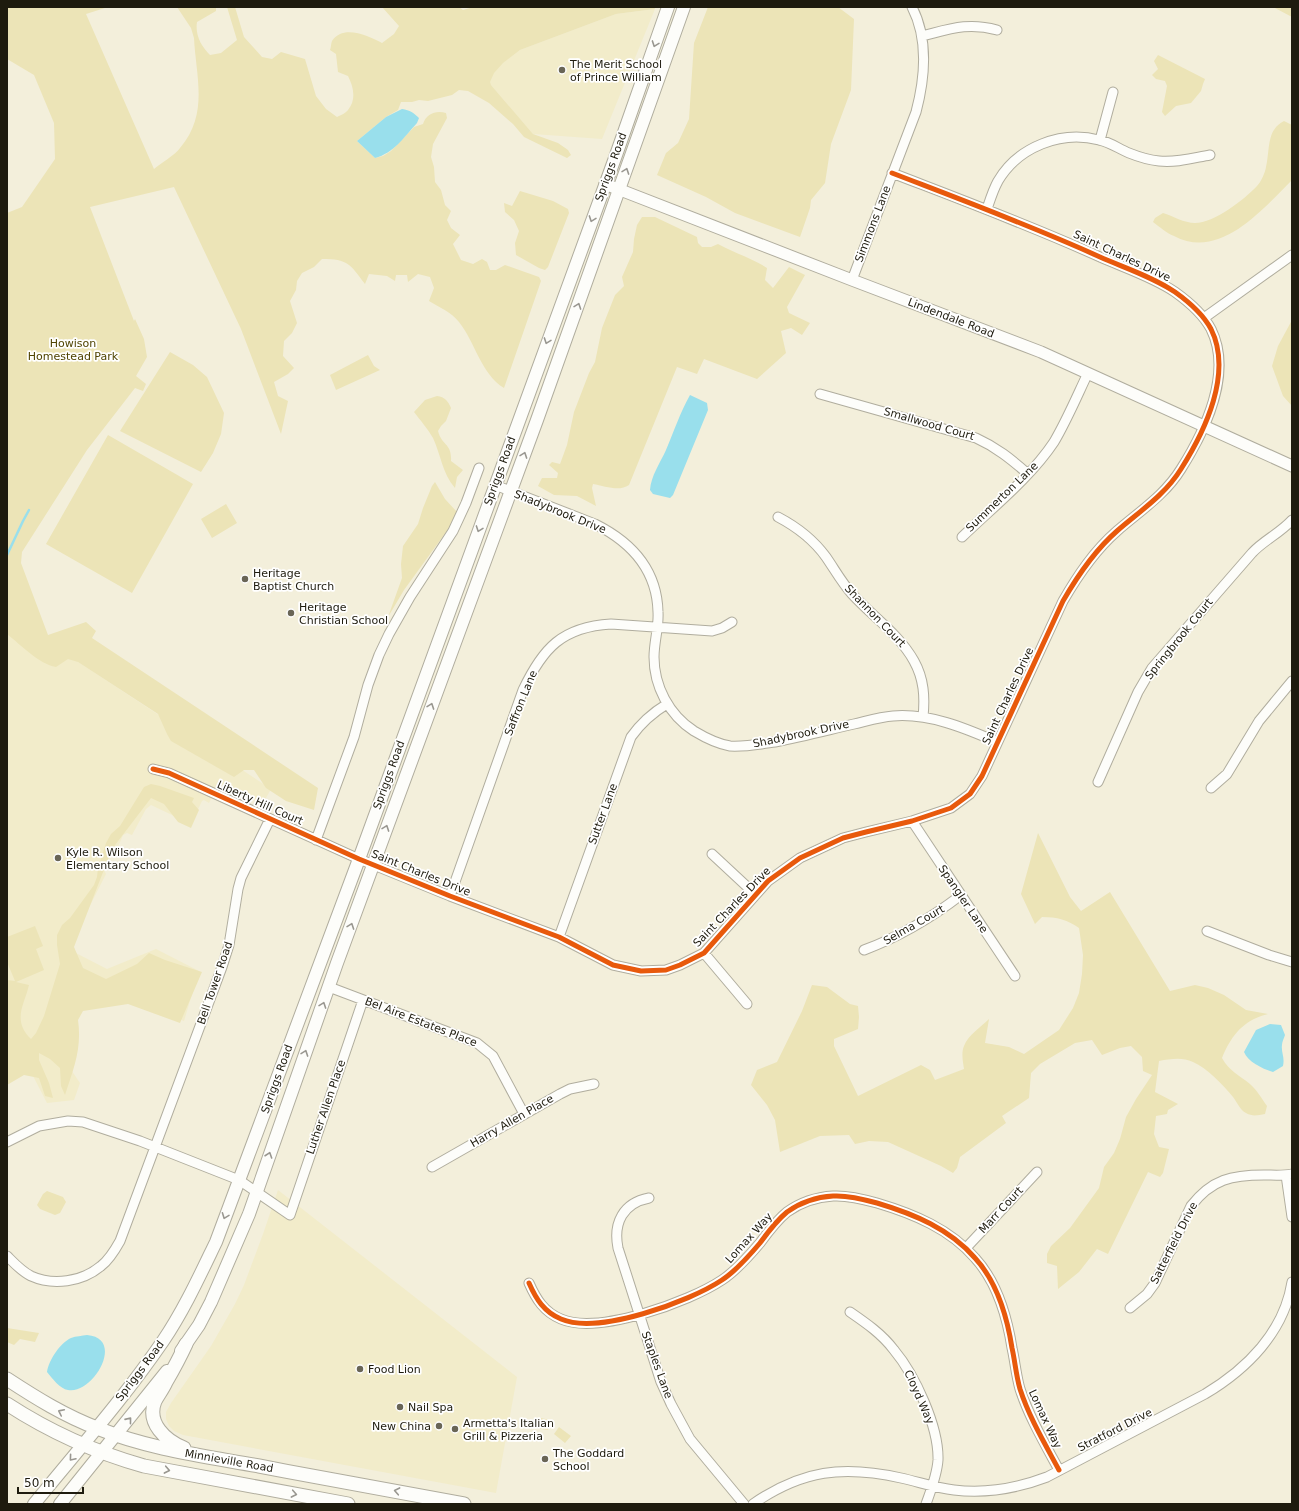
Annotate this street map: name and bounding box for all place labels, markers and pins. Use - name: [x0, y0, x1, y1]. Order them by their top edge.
- place label: The Merit School of Prince William: [569, 58, 662, 84]
- marker: The Merit School of Prince William: [557, 65, 567, 75]
- place label: Heritage Baptist Church: [253, 567, 334, 593]
- marker: Heritage Baptist Church: [240, 574, 250, 584]
- place label: Heritage Christian School: [299, 601, 388, 627]
- marker: Heritage Christian School: [286, 608, 296, 618]
- place label: Kyle R. Wilson Elementary School: [66, 846, 169, 872]
- marker: Kyle R. Wilson Elementary School: [53, 853, 63, 863]
- place label: Food Lion: [368, 1363, 421, 1376]
- marker: Food Lion: [355, 1364, 365, 1374]
- place label: Nail Spa: [408, 1401, 453, 1414]
- marker: Nail Spa: [395, 1402, 405, 1412]
- place label: Armetta's Italian Grill & Pizzeria: [463, 1417, 554, 1443]
- place label: New China: [372, 1420, 431, 1433]
- marker: New China: [434, 1421, 444, 1431]
- marker: Armetta's Italian Grill & Pizzeria: [450, 1424, 460, 1434]
- place label: The Goddard School: [552, 1447, 624, 1473]
- marker: The Goddard School: [540, 1454, 550, 1464]

